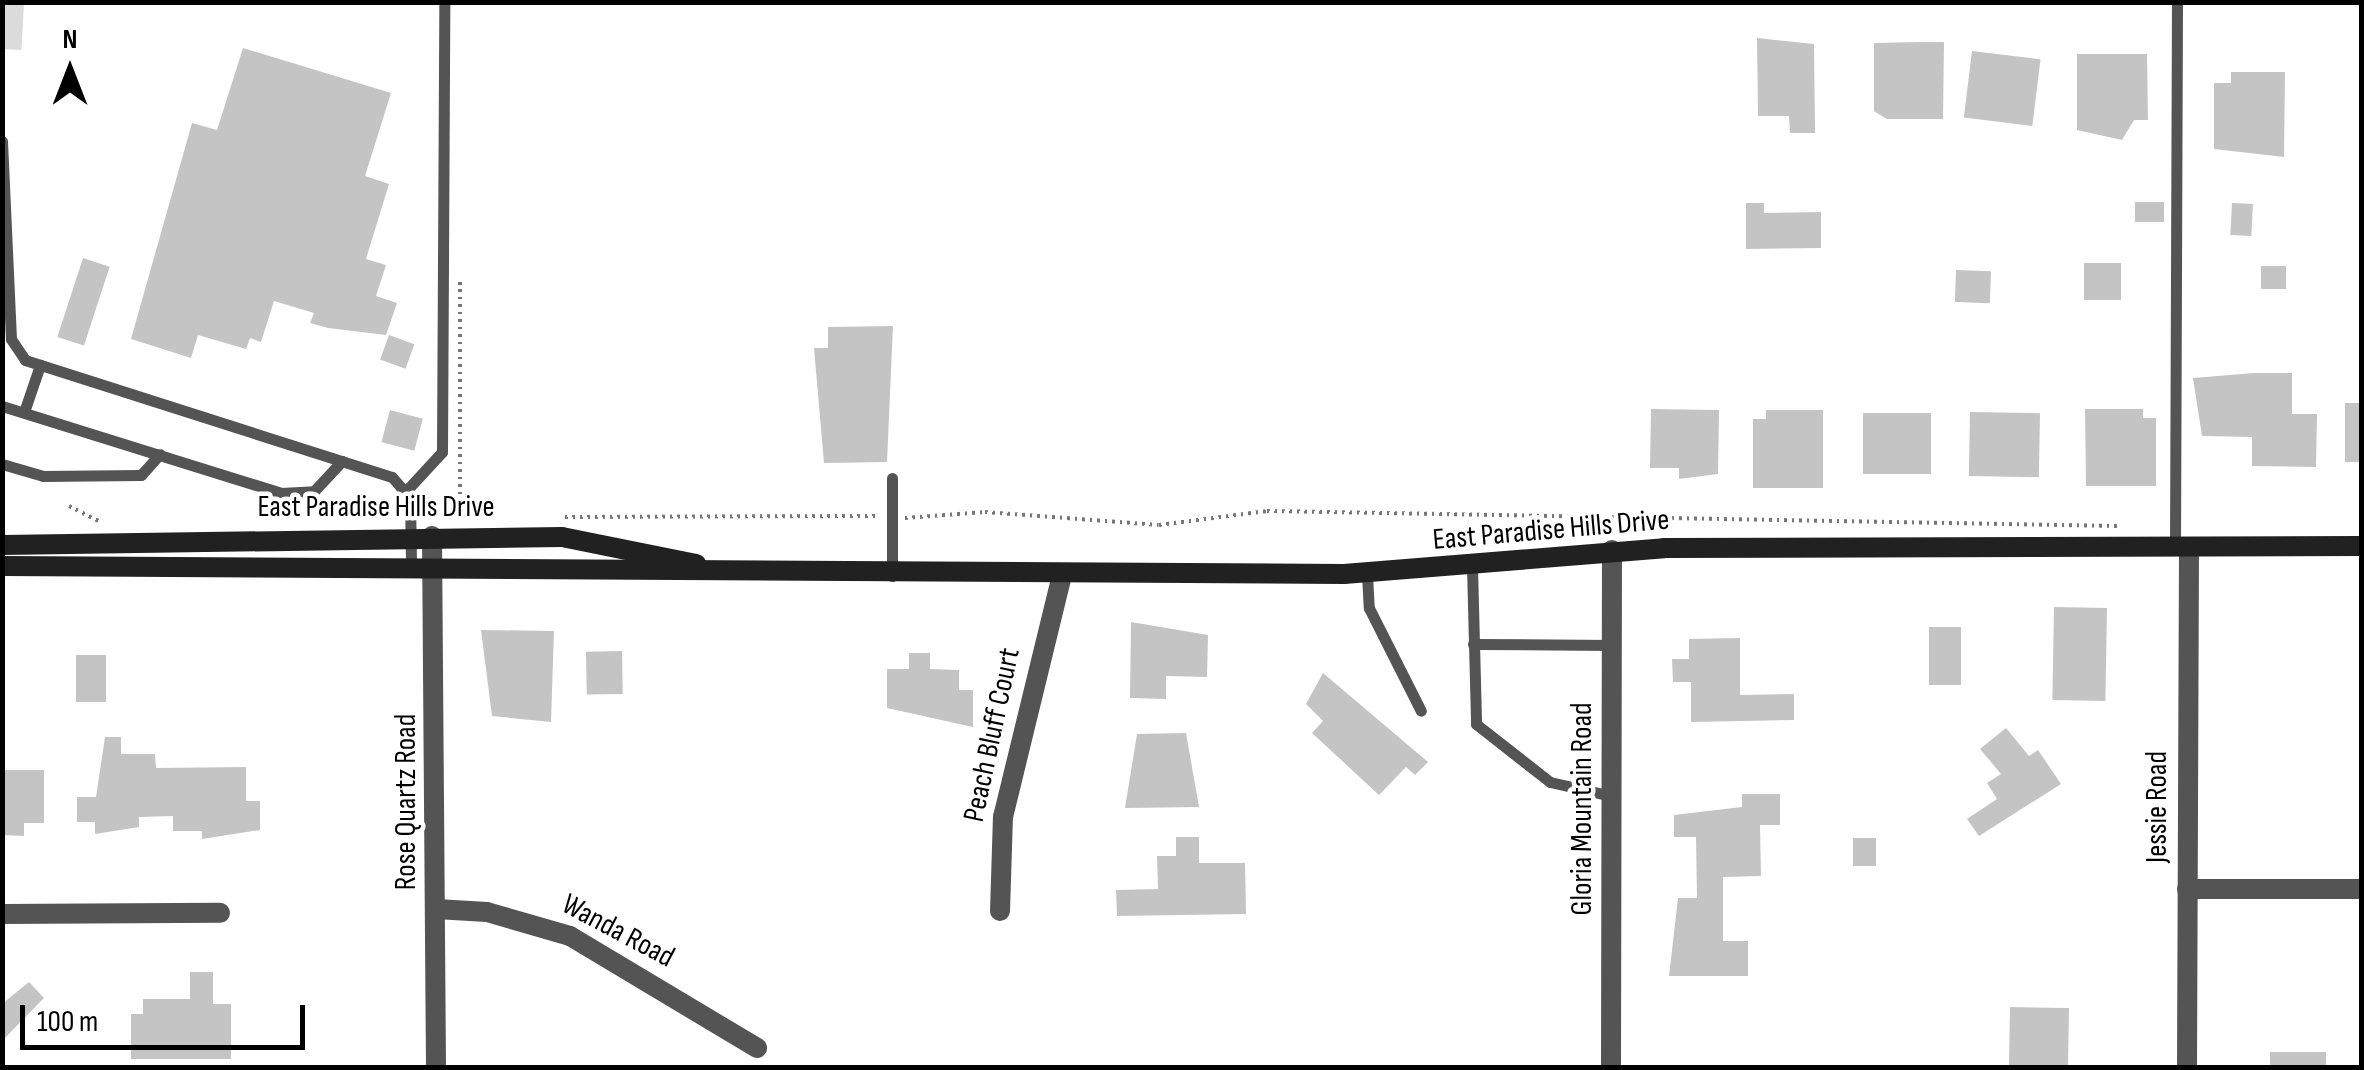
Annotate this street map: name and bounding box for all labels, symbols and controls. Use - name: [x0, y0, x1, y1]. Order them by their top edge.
- north arrow: [20, 20, 120, 120]
- text: N: [63, 23, 77, 56]
- street label: East Paradise Hills Drive: [257, 489, 495, 525]
- street label: East Paradise Hills Drive: [1431, 502, 1671, 558]
- street label: Peach Bluff Court: [956, 645, 1028, 825]
- street label: Gloria Mountain Road: [1564, 702, 1600, 916]
- street label: Rose Quartz Road: [388, 714, 424, 890]
- street label: Jessie Road: [2139, 751, 2175, 863]
- street label: Wanda Road: [556, 886, 680, 976]
- scale bar: [25, 985, 310, 1047]
- text: 100 m: [37, 1004, 98, 1040]

